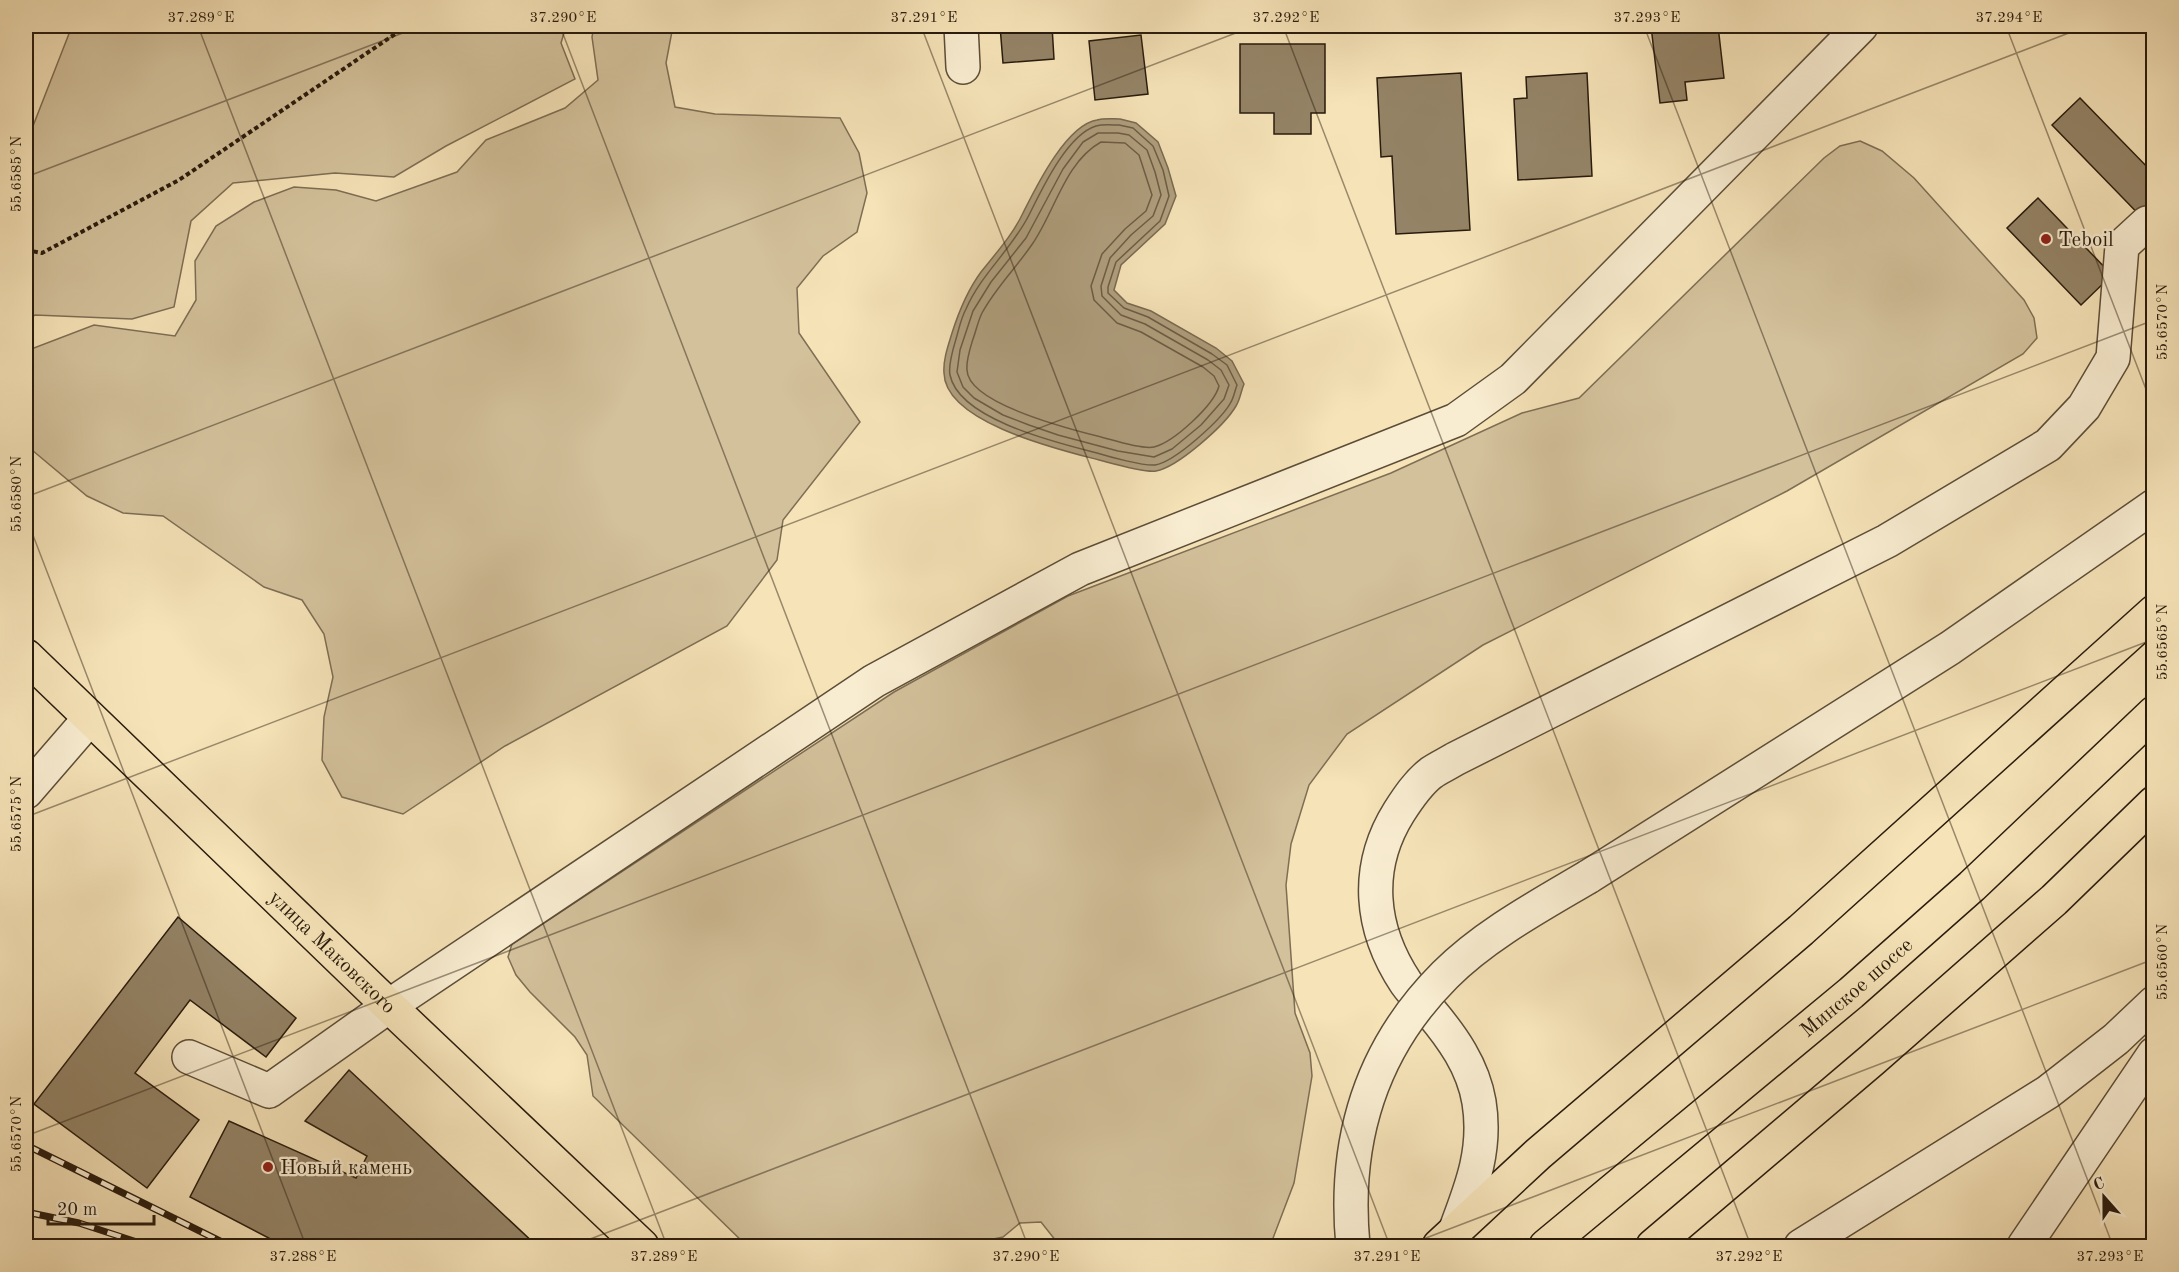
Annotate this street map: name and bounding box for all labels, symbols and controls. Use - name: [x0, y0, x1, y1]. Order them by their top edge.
- text: 37.289°E: [168, 11, 234, 26]
- text: 37.290°E: [530, 11, 596, 26]
- text: 37.291°E: [891, 11, 957, 26]
- text: 37.292°E: [1253, 11, 1319, 26]
- text: 37.293°E: [1614, 11, 1680, 26]
- text: 37.294°E: [1976, 11, 2042, 26]
- text: 55.6585°N: [10, 135, 25, 212]
- place label: Teboil: [2058, 230, 2114, 251]
- marker: Teboil: [2039, 232, 2053, 246]
- text: 55.6570°N: [2156, 283, 2171, 360]
- text: 55.6580°N: [10, 455, 25, 532]
- text: 55.6565°N: [2156, 603, 2171, 680]
- text: 55.6575°N: [10, 775, 25, 852]
- street label: улица Маковского: [264, 887, 399, 1018]
- text: 55.6560°N: [2156, 923, 2171, 1000]
- street label: Минское шоссе: [1797, 935, 1917, 1042]
- text: 55.6570°N: [10, 1095, 25, 1172]
- place label: Новый камень: [280, 1158, 412, 1179]
- marker: Новый камень: [261, 1160, 275, 1174]
- north arrow: [2074, 1167, 2134, 1227]
- text: С: [2092, 1176, 2107, 1194]
- scale bar: [48, 1188, 154, 1226]
- text: 20 m: [57, 1201, 97, 1219]
- text: 37.288°E: [270, 1250, 336, 1265]
- text: 37.289°E: [631, 1250, 697, 1265]
- text: 37.290°E: [993, 1250, 1059, 1265]
- text: 37.291°E: [1354, 1250, 1420, 1265]
- text: 37.292°E: [1716, 1250, 1782, 1265]
- text: 37.293°E: [2077, 1250, 2143, 1265]

